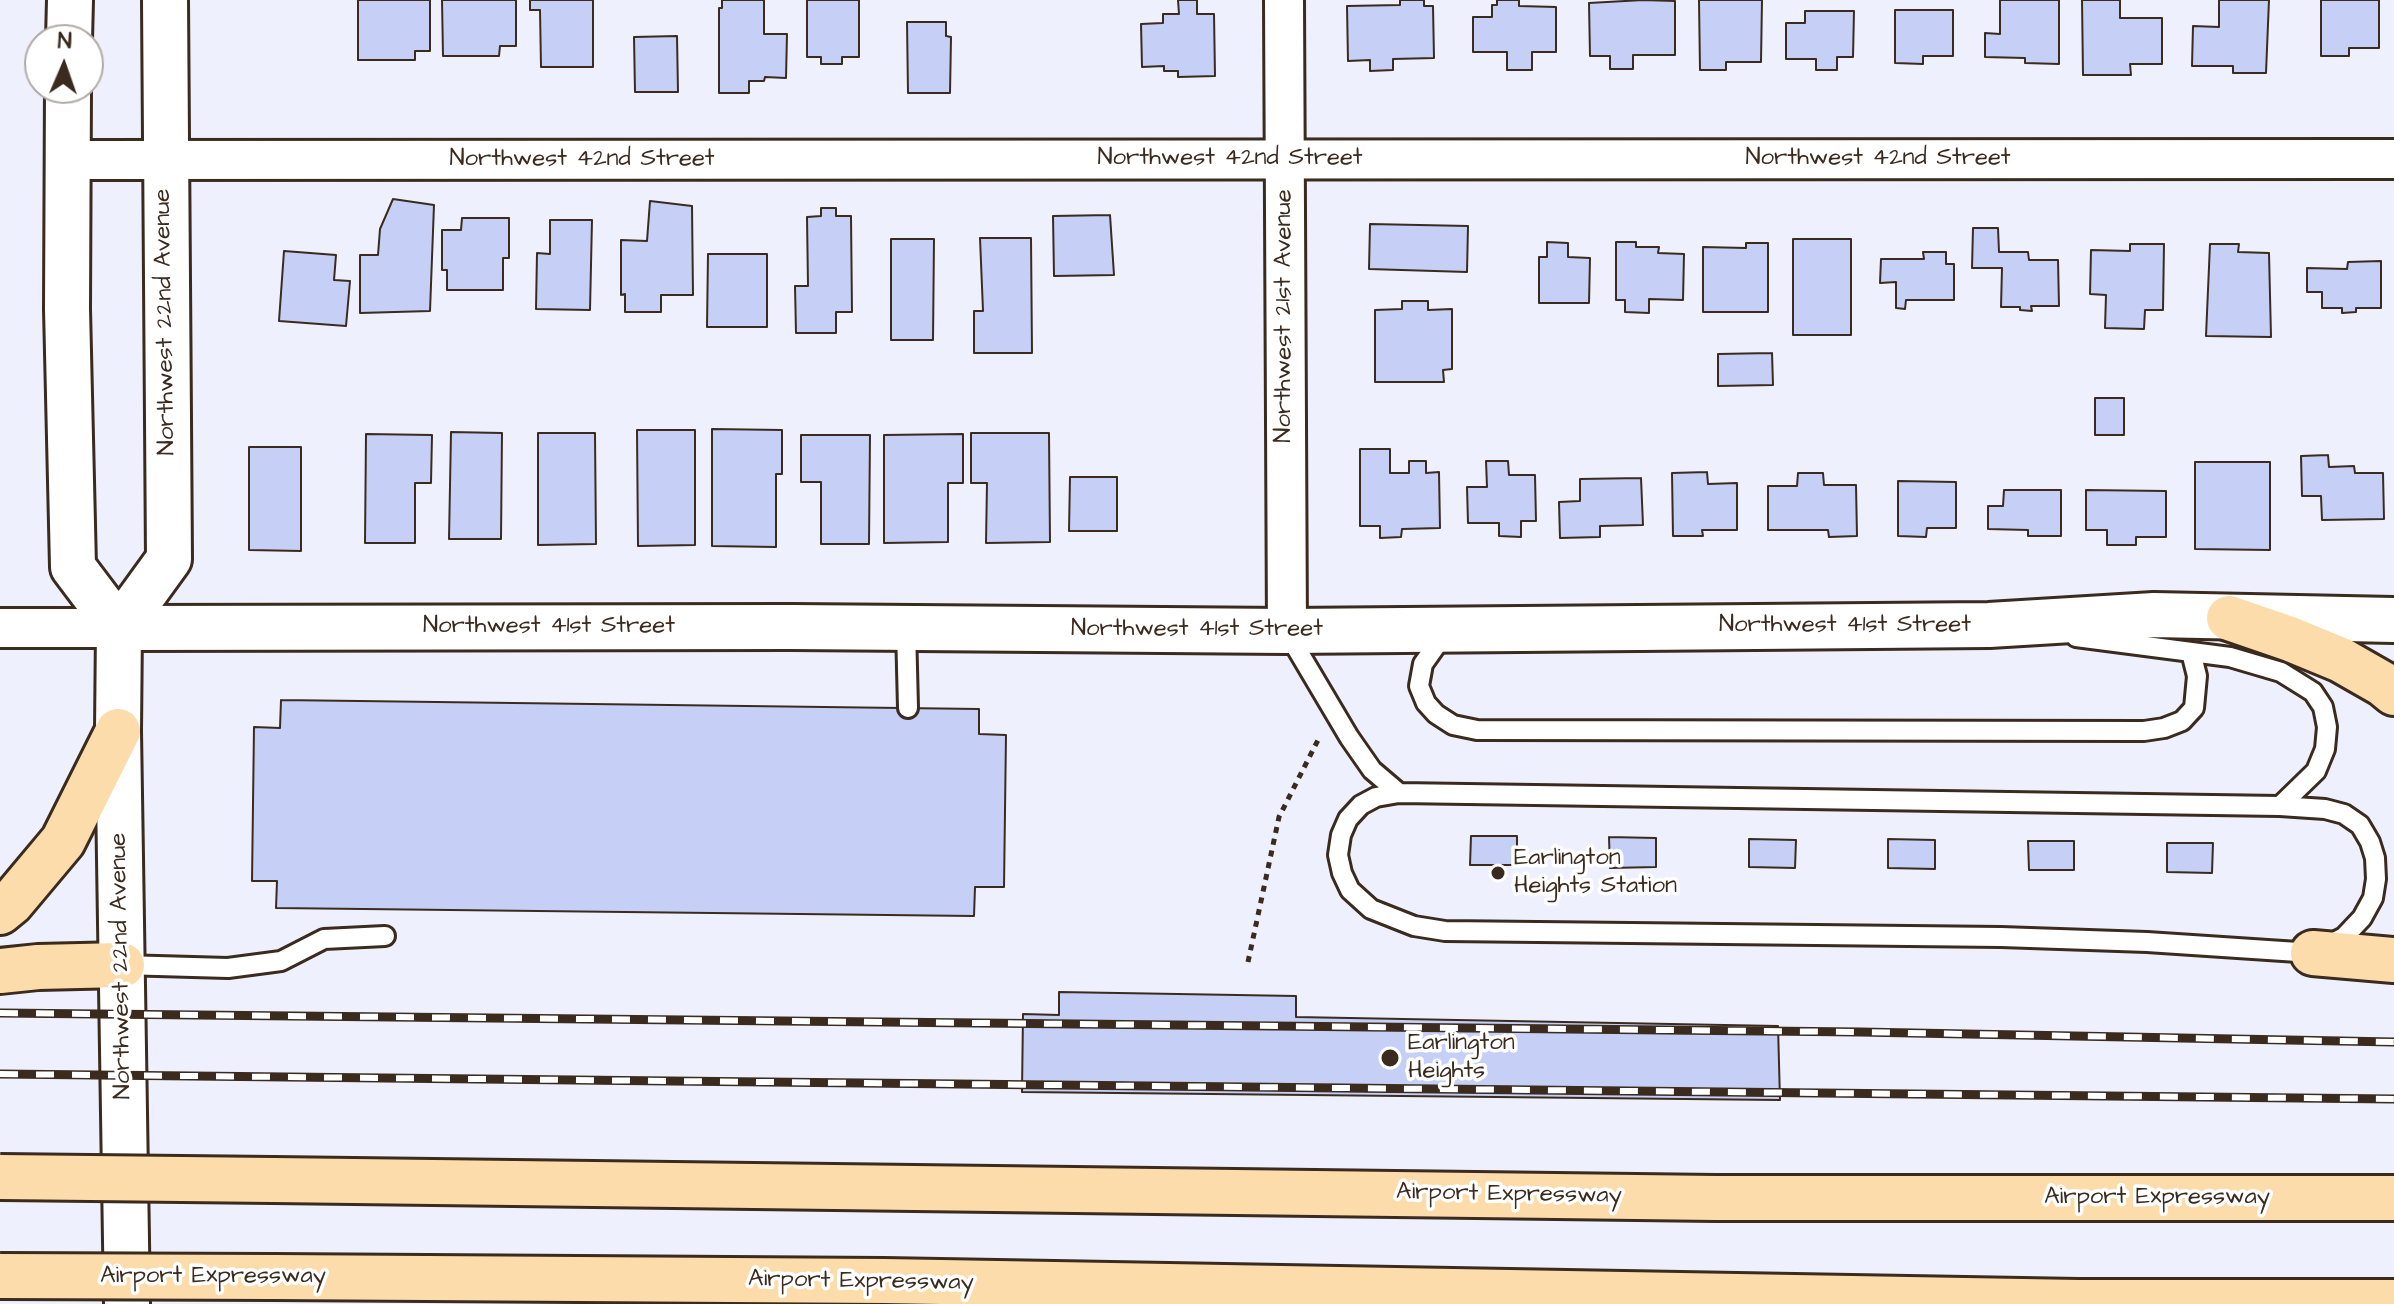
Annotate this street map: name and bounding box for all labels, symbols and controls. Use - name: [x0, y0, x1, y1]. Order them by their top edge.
- north arrow: [24, 24, 104, 104]
- text: N: [57, 26, 72, 57]
- street label: Northwest 42nd Street: [1097, 145, 1363, 173]
- street label: Northwest 42nd Street: [1745, 145, 2011, 173]
- street label: Northwest 42nd Street: [449, 146, 715, 174]
- street label: Northwest 22nd Avenue: [149, 189, 183, 455]
- street label: Northwest 21st Avenue: [1271, 189, 1299, 443]
- street label: Northwest 41st Street: [1719, 612, 1971, 640]
- street label: Northwest 41st Street: [423, 613, 675, 641]
- street label: Northwest 41st Street: [1071, 616, 1323, 644]
- street label: Northwest 22nd Avenue: [105, 833, 139, 1099]
- place label: Earlington Heights Station: [1514, 845, 1677, 901]
- marker: Earlington Heights Station: [1489, 864, 1507, 882]
- place label: Earlington Heights: [1408, 1030, 1515, 1086]
- marker: Earlington Heights: [1379, 1047, 1401, 1069]
- street label: Airport Expressway: [1396, 1179, 1622, 1211]
- street label: Airport Expressway: [2044, 1184, 2270, 1212]
- street label: Airport Expressway: [100, 1263, 326, 1291]
- street label: Airport Expressway: [748, 1266, 974, 1298]

